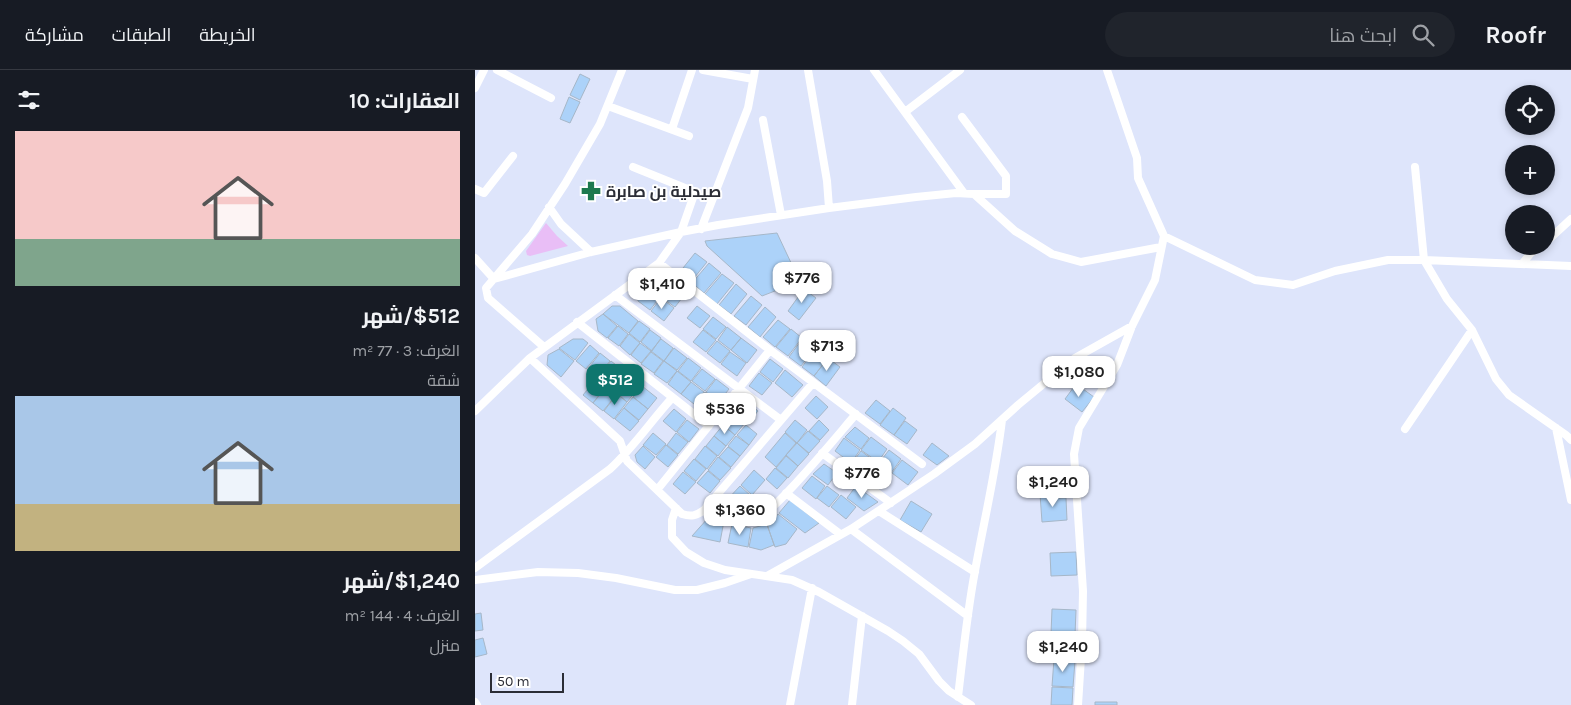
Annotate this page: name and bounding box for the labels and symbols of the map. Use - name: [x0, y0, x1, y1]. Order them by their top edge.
- pharmacy icon: صيدلية بن صابرة: [580, 180, 602, 202]
- place label: صيدلية بن صابرة: [606, 182, 721, 201]
- pin: $776: [772, 262, 832, 304]
- pin: $1,410: [621, 268, 703, 310]
- pin: $713: [797, 330, 857, 372]
- pin: $1,080: [1038, 356, 1120, 398]
- pin: $512: [585, 364, 645, 406]
- pin: $536: [695, 392, 755, 435]
- pin: $776: [832, 456, 892, 499]
- pin: $1,240: [1012, 466, 1094, 508]
- pin: $1,360: [699, 494, 781, 536]
- pin: $1,240: [1022, 630, 1104, 673]
- scale bar: [490, 670, 564, 693]

